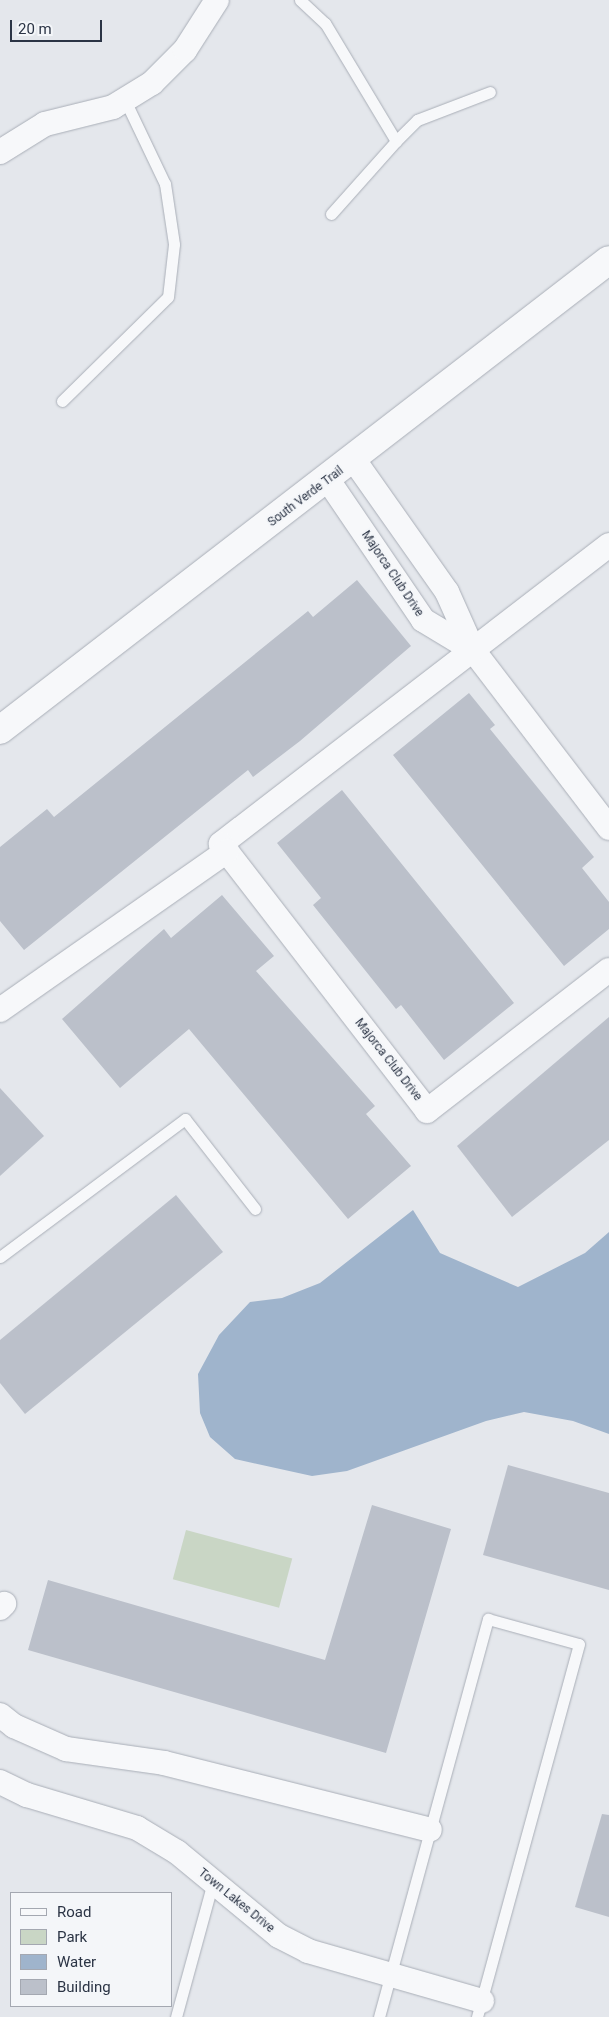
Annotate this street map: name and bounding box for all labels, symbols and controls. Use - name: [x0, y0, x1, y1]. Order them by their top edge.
- scale bar: [12, 10, 105, 42]
- text: 20 m: [18, 20, 52, 38]
- street label: South Verde Trail: [265, 464, 347, 530]
- street label: Majorca Club Drive: [358, 528, 426, 620]
- street label: Majorca Club Drive: [351, 1016, 425, 1104]
- street label: Town Lakes Drive: [195, 1866, 277, 1936]
- legend: [10, 1892, 172, 2007]
- text: Road: [57, 1903, 91, 1921]
- text: Park: [57, 1928, 87, 1946]
- text: Water: [57, 1953, 96, 1971]
- text: Building: [57, 1978, 111, 1996]

